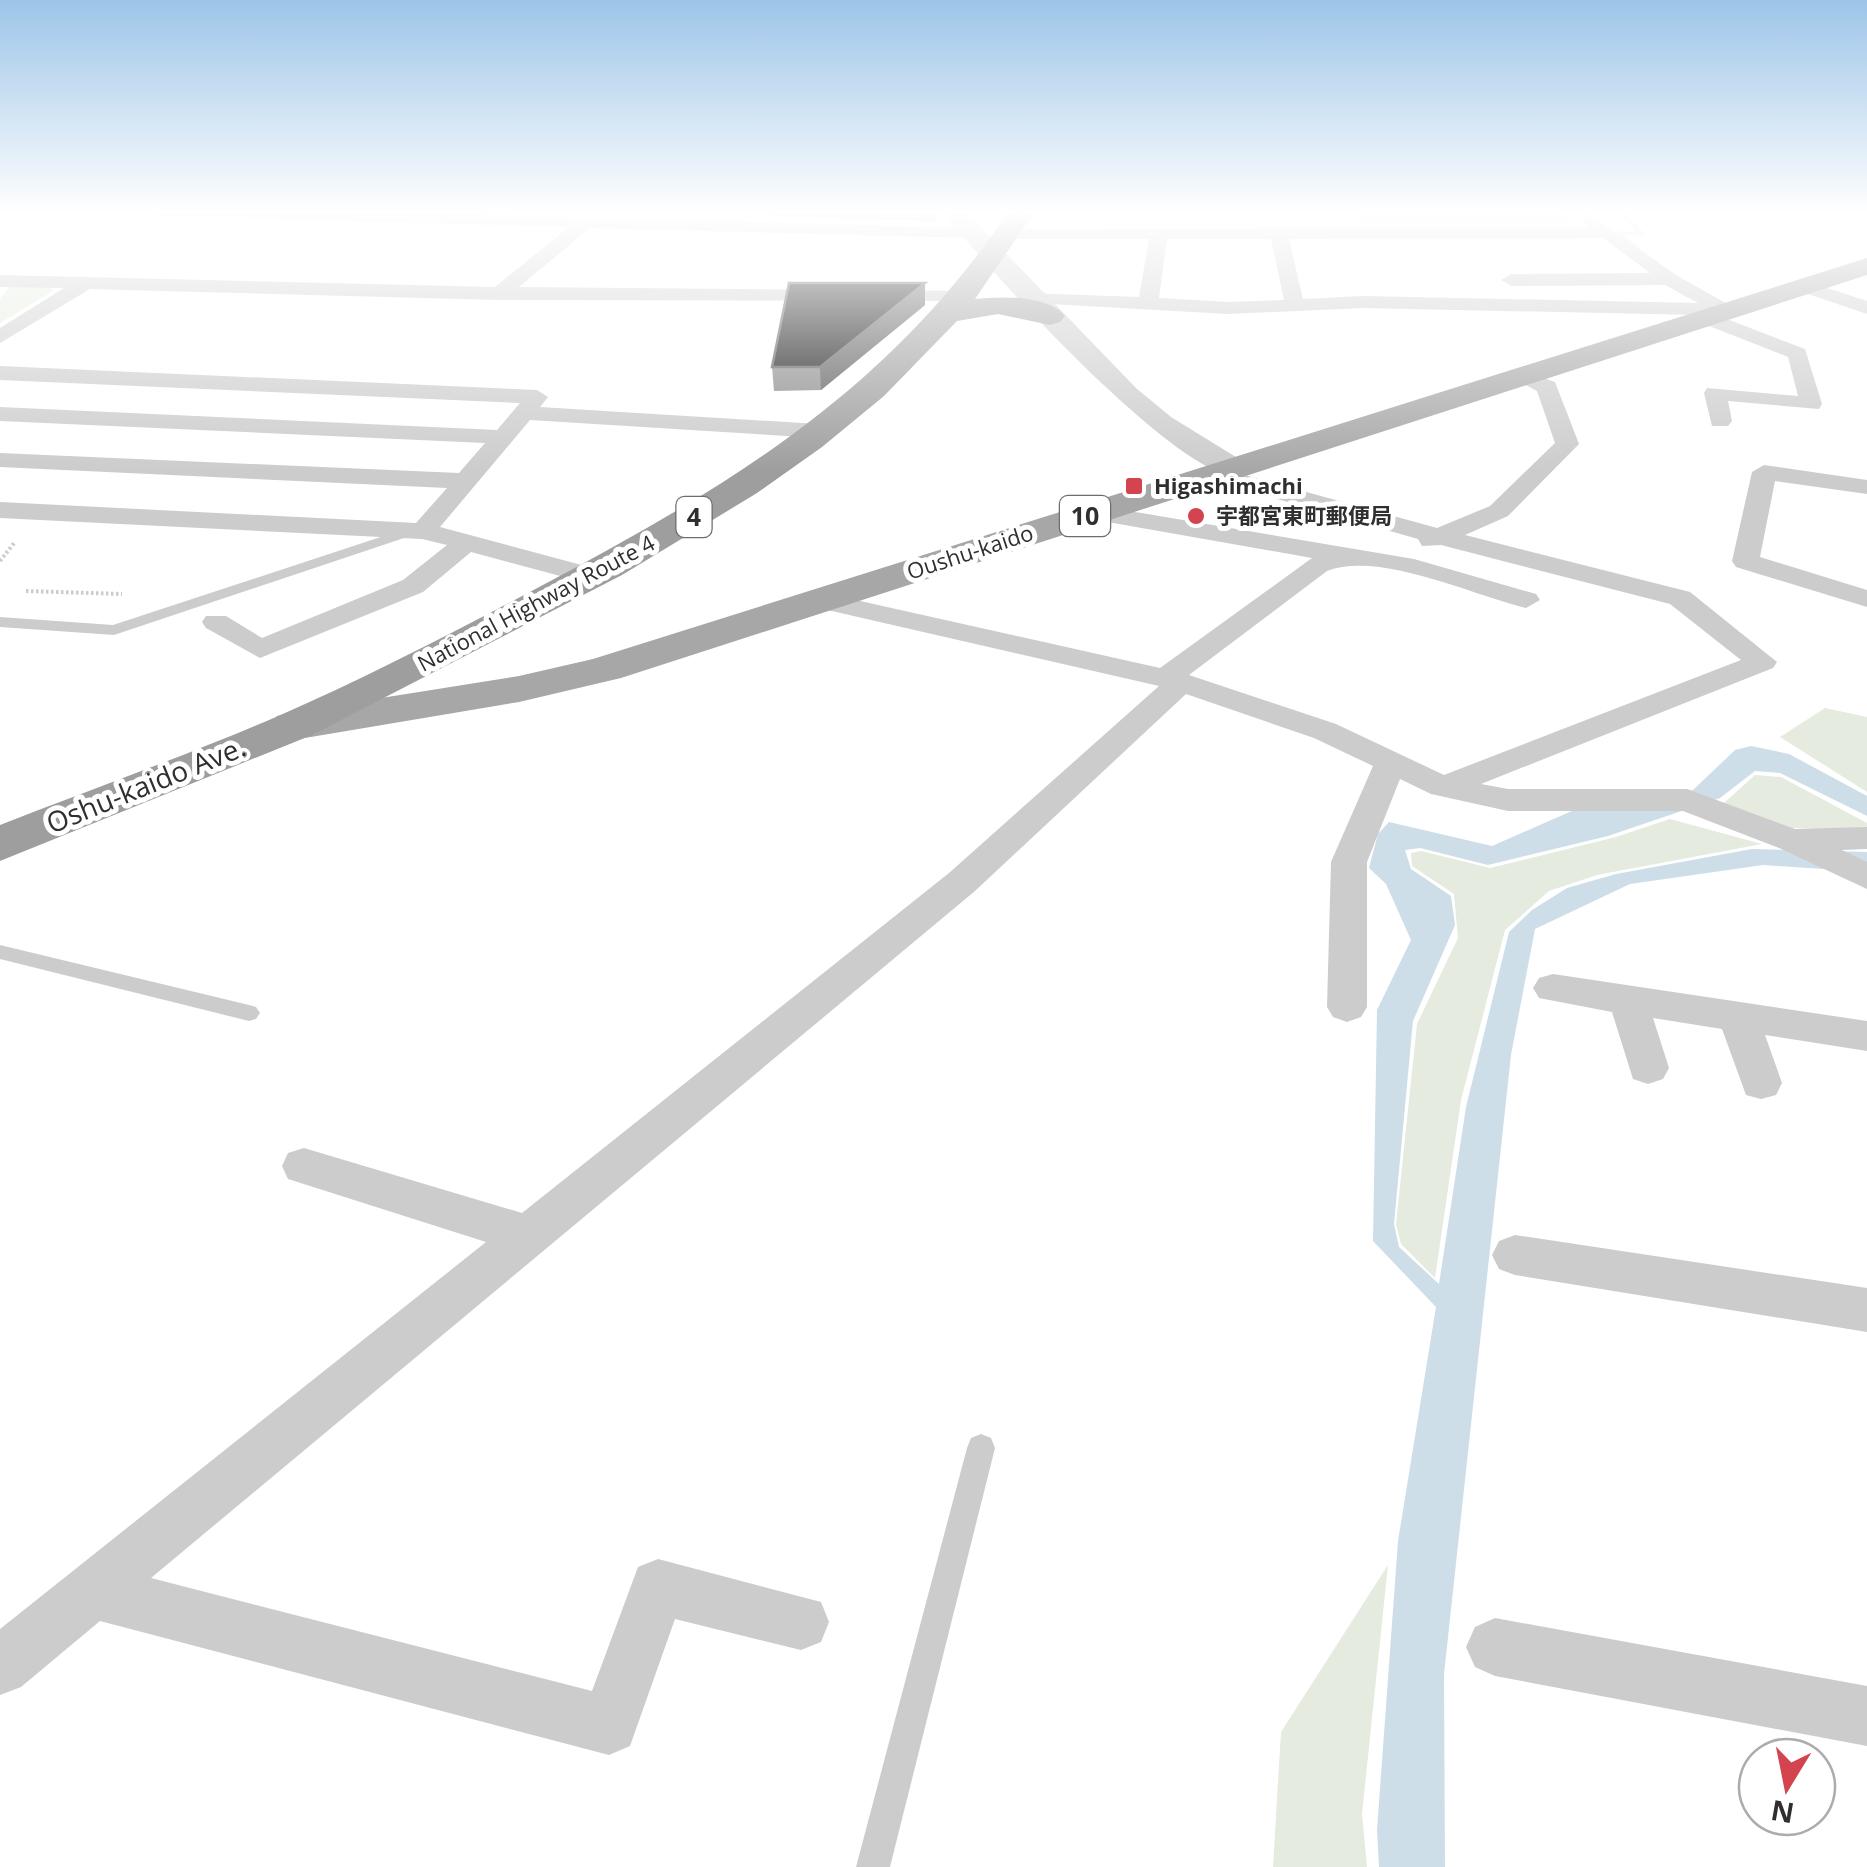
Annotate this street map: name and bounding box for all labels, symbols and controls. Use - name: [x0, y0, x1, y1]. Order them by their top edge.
- place label: Higashimachi: [1154, 470, 1303, 500]
- marker: Higashimachi: [1123, 475, 1145, 497]
- road number: 10: [1060, 496, 1110, 536]
- road number: 4: [676, 497, 712, 537]
- place label: 宇都宮東町郵便局: [1216, 500, 1392, 530]
- marker: 宇都宮東町郵便局: [1185, 505, 1207, 527]
- street label: Oushu-kaido: [903, 517, 1037, 586]
- street label: National Highway Route 4: [412, 527, 660, 677]
- street label: Oshu-kaido Ave.: [40, 727, 251, 841]
- north arrow: [1737, 1737, 1837, 1837]
- text: N: [1768, 1792, 1797, 1833]

